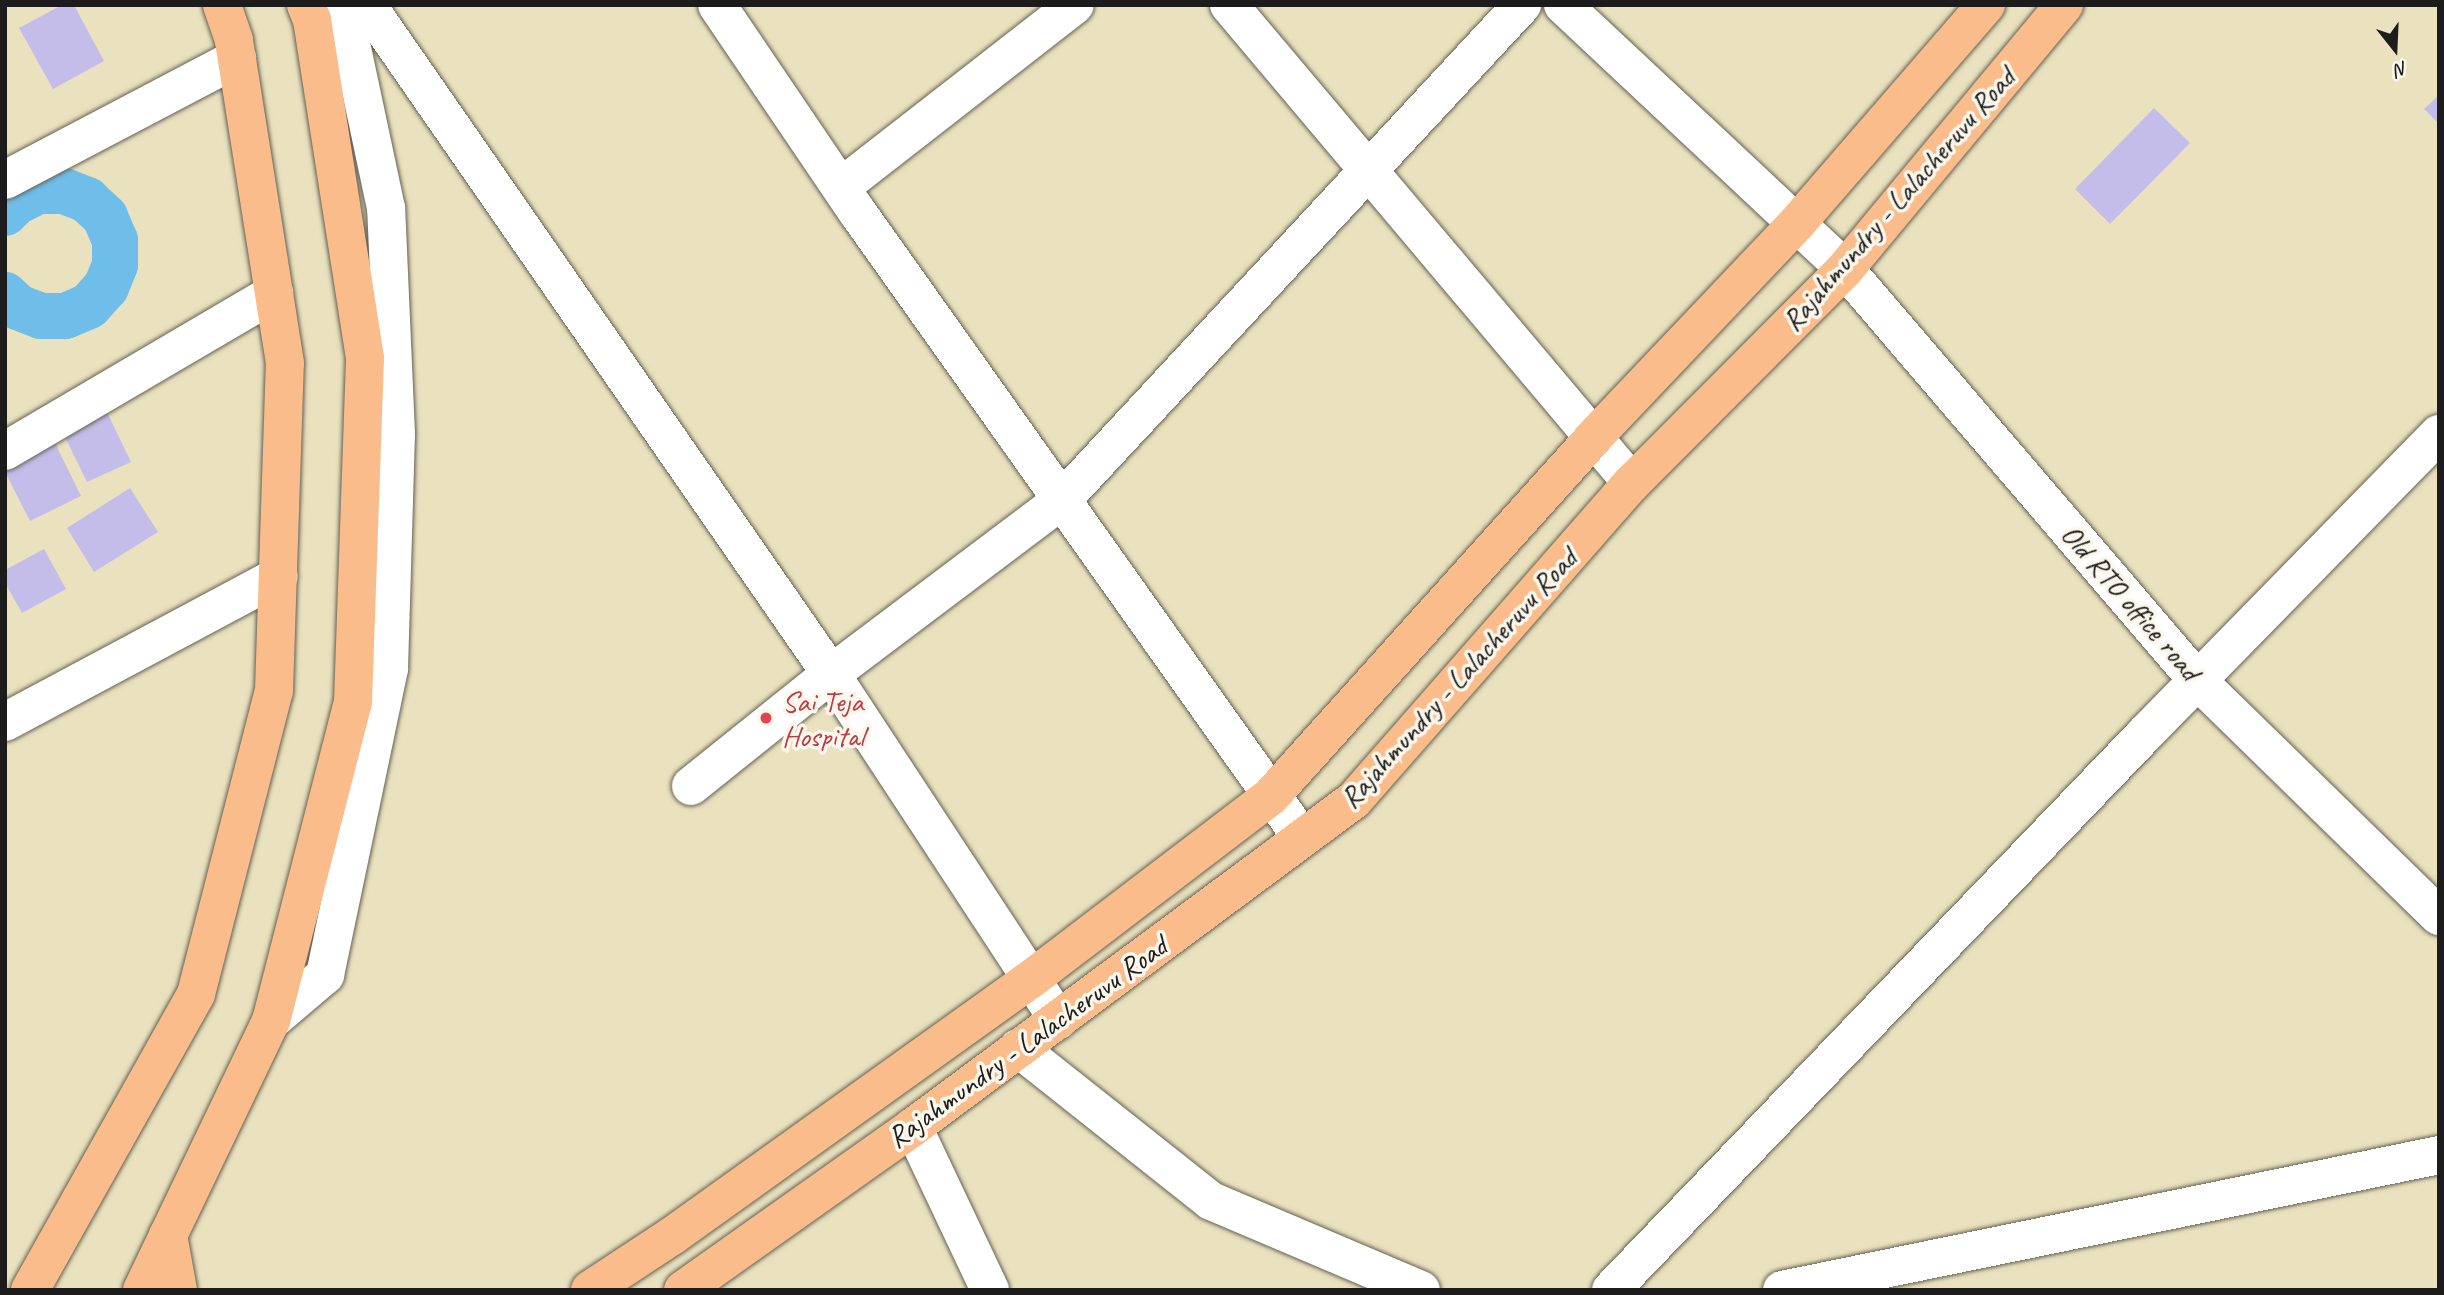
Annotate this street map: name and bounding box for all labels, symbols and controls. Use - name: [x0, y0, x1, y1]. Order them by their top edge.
- north arrow: [2360, 14, 2430, 84]
- text: N: [2392, 56, 2411, 82]
- street label: Rajahmundry - Lalacheruvu Road: [1774, 60, 2022, 338]
- street label: Old RTO office road: [2054, 517, 2208, 687]
- street label: Rajahmundry - Lalacheruvu Road: [1332, 541, 1584, 815]
- place label: Sai Teja Hospital: [782, 683, 864, 754]
- marker: Sai Teja Hospital: [756, 708, 776, 728]
- street label: Rajahmundry - Lalacheruvu Road: [880, 929, 1174, 1155]

